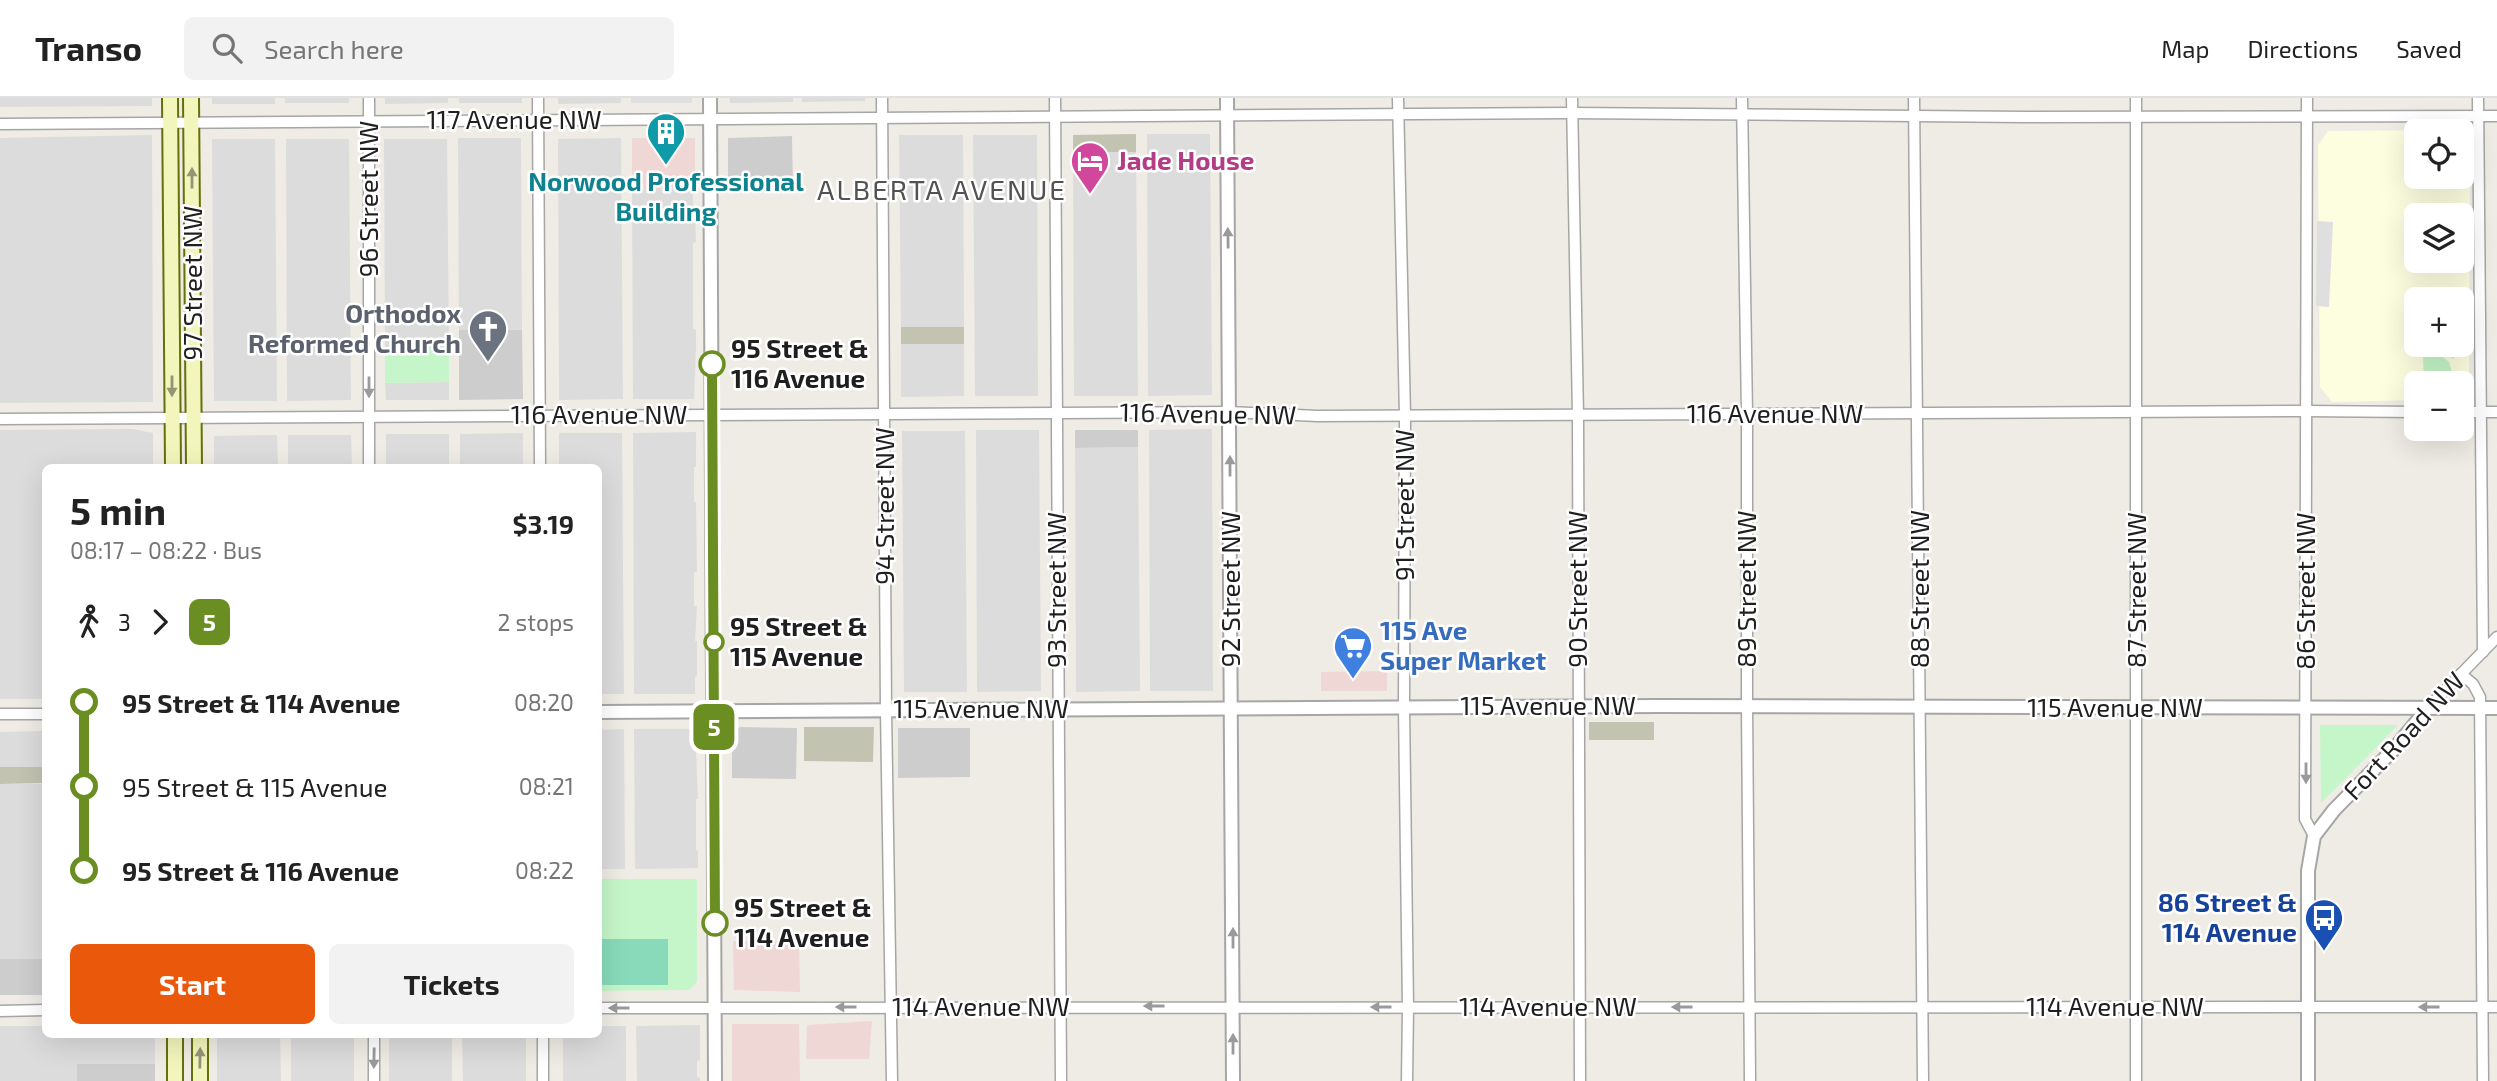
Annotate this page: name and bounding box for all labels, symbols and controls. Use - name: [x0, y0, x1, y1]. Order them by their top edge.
- search box: [184, 17, 674, 80]
- text: Transo: [35, 28, 142, 68]
- icon: search: [208, 29, 246, 67]
- text: Search here: [264, 33, 404, 64]
- text: Map: [2161, 34, 2209, 63]
- text: Directions: [2247, 34, 2358, 63]
- text: Saved: [2396, 34, 2462, 63]
- street label: 117 Avenue NW: [426, 103, 602, 134]
- building icon: Norwood Professional Building: [645, 111, 687, 166]
- map controls: [2404, 119, 2474, 441]
- button: locate: [2404, 119, 2474, 189]
- street label: 96 Street NW: [352, 121, 383, 277]
- hotel icon: Jade House: [1069, 140, 1111, 195]
- place label: Jade House: [1117, 144, 1255, 175]
- place label: Norwood Professional Building: [528, 165, 804, 226]
- one-way arrow: [186, 167, 198, 189]
- district label: ALBERTA AVENUE: [817, 172, 1067, 206]
- button: layers: [2404, 203, 2474, 273]
- street label: 97 Street NW: [176, 205, 207, 361]
- one-way arrow: [1222, 227, 1234, 249]
- button: +: [2404, 287, 2474, 357]
- place label: Orthodox Reformed Church: [248, 297, 461, 358]
- church icon: Orthodox Reformed Church: [467, 308, 509, 363]
- place label: 95 Street & 116 Avenue: [731, 332, 869, 393]
- marker: 95 Street & 116 Avenue: [699, 351, 725, 377]
- button: −: [2404, 371, 2474, 441]
- one-way arrow: [166, 376, 178, 398]
- one-way arrow: [363, 376, 375, 398]
- street label: 116 Avenue NW: [1119, 395, 1297, 430]
- street label: 116 Avenue NW: [1687, 397, 1863, 428]
- street label: 116 Avenue NW: [511, 398, 687, 429]
- street label: 94 Street NW: [868, 427, 899, 585]
- street label: 91 Street NW: [1388, 429, 1419, 581]
- one-way arrow: [1224, 455, 1236, 477]
- text: 5 min: [70, 487, 166, 533]
- text: $3.19: [512, 508, 574, 539]
- street label: 90 Street NW: [1561, 510, 1592, 668]
- street label: 89 Street NW: [1730, 510, 1761, 668]
- street label: 88 Street NW: [1903, 510, 1934, 668]
- street label: 92 Street NW: [1214, 511, 1245, 667]
- street label: 93 Street NW: [1040, 512, 1071, 668]
- street label: 87 Street NW: [2120, 512, 2151, 668]
- street label: 86 Street NW: [2289, 512, 2320, 670]
- text: 08:17 – 08:22 · Bus: [70, 536, 262, 564]
- icon: walk: [70, 603, 108, 641]
- icon: forward: [141, 603, 179, 641]
- text: 5: [203, 607, 216, 636]
- text: 3: [118, 608, 131, 636]
- text: 2 stops: [497, 608, 574, 636]
- place label: 95 Street & 115 Avenue: [730, 610, 868, 671]
- place label: 115 Ave Super Market: [1380, 614, 1547, 675]
- supermarket icon: 115 Ave Super Market: [1332, 625, 1374, 680]
- marker: 95 Street & 115 Avenue: [704, 632, 724, 652]
- street label: Fort Road NW: [2336, 665, 2470, 805]
- text: 95 Street & 114 Avenue: [122, 687, 400, 718]
- text: 08:20: [514, 688, 574, 716]
- street label: 115 Avenue NW: [1460, 689, 1636, 720]
- street label: 115 Avenue NW: [2027, 691, 2203, 722]
- street label: 115 Avenue NW: [893, 692, 1069, 723]
- line badge: 5: [691, 704, 737, 750]
- text: 5: [707, 712, 721, 741]
- one-way arrow: [2300, 763, 2312, 785]
- text: 95 Street & 115 Avenue: [122, 771, 387, 802]
- text: 08:21: [519, 772, 574, 800]
- text: 95 Street & 116 Avenue: [122, 855, 399, 886]
- text: 08:22: [515, 856, 574, 884]
- place label: 86 Street & 114 Avenue: [2158, 886, 2297, 947]
- place label: 95 Street & 114 Avenue: [734, 891, 872, 952]
- bus stop icon: 86 Street & 114 Avenue: [2303, 897, 2345, 952]
- marker: 95 Street & 114 Avenue: [702, 910, 728, 936]
- one-way arrow: [1227, 927, 1239, 949]
- button: Start: [70, 944, 315, 1024]
- button: Tickets: [329, 944, 574, 1024]
- street label: 114 Avenue NW: [892, 990, 1070, 1021]
- street label: 114 Avenue NW: [1459, 990, 1637, 1021]
- street label: 114 Avenue NW: [2026, 990, 2204, 1021]
- one-way arrow: [1143, 1000, 1165, 1012]
- one-way arrow: [835, 1001, 857, 1013]
- one-way arrow: [1370, 1001, 1392, 1013]
- one-way arrow: [1671, 1001, 1693, 1013]
- one-way arrow: [2418, 1001, 2440, 1013]
- one-way arrow: [608, 1002, 630, 1014]
- one-way arrow: [1227, 1032, 1239, 1054]
- one-way arrow: [194, 1046, 206, 1068]
- one-way arrow: [368, 1047, 380, 1069]

